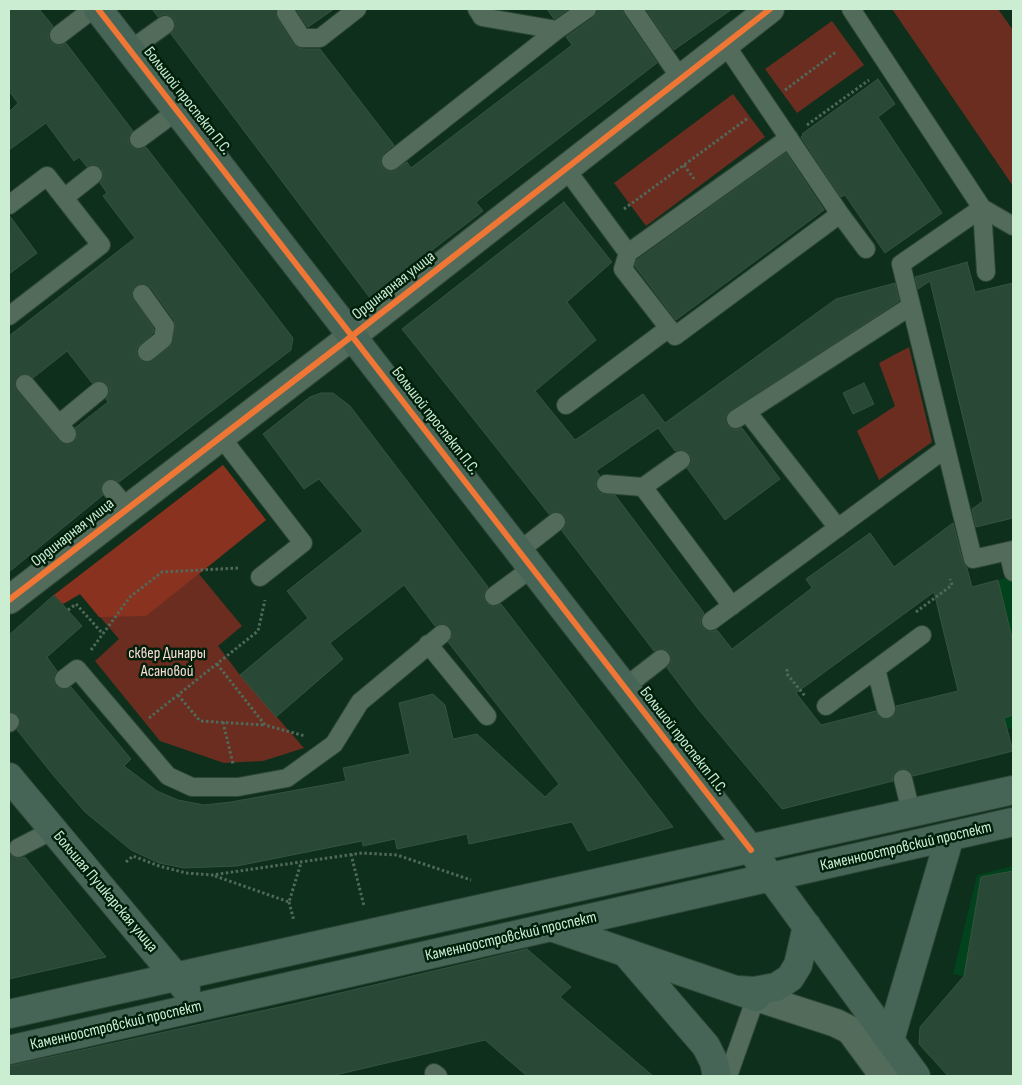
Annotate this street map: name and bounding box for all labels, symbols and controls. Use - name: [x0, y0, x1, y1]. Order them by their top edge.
- street label: Большой проспект П.С.: [139, 43, 235, 159]
- street label: Ординарная улица: [349, 248, 439, 324]
- street label: Большой проспект П.С.: [387, 363, 483, 479]
- street label: Ординарная улица: [28, 495, 118, 571]
- park label: сквер Динары Асановой: [128, 644, 206, 682]
- street label: Большой проспект П.С.: [635, 683, 731, 799]
- street label: Каменноостровский проспект: [819, 818, 993, 876]
- street label: Большая Пушкарская улица: [49, 828, 161, 956]
- street label: Каменноостровский проспект: [424, 908, 598, 966]
- street label: Каменноостровский проспект: [29, 997, 203, 1055]

